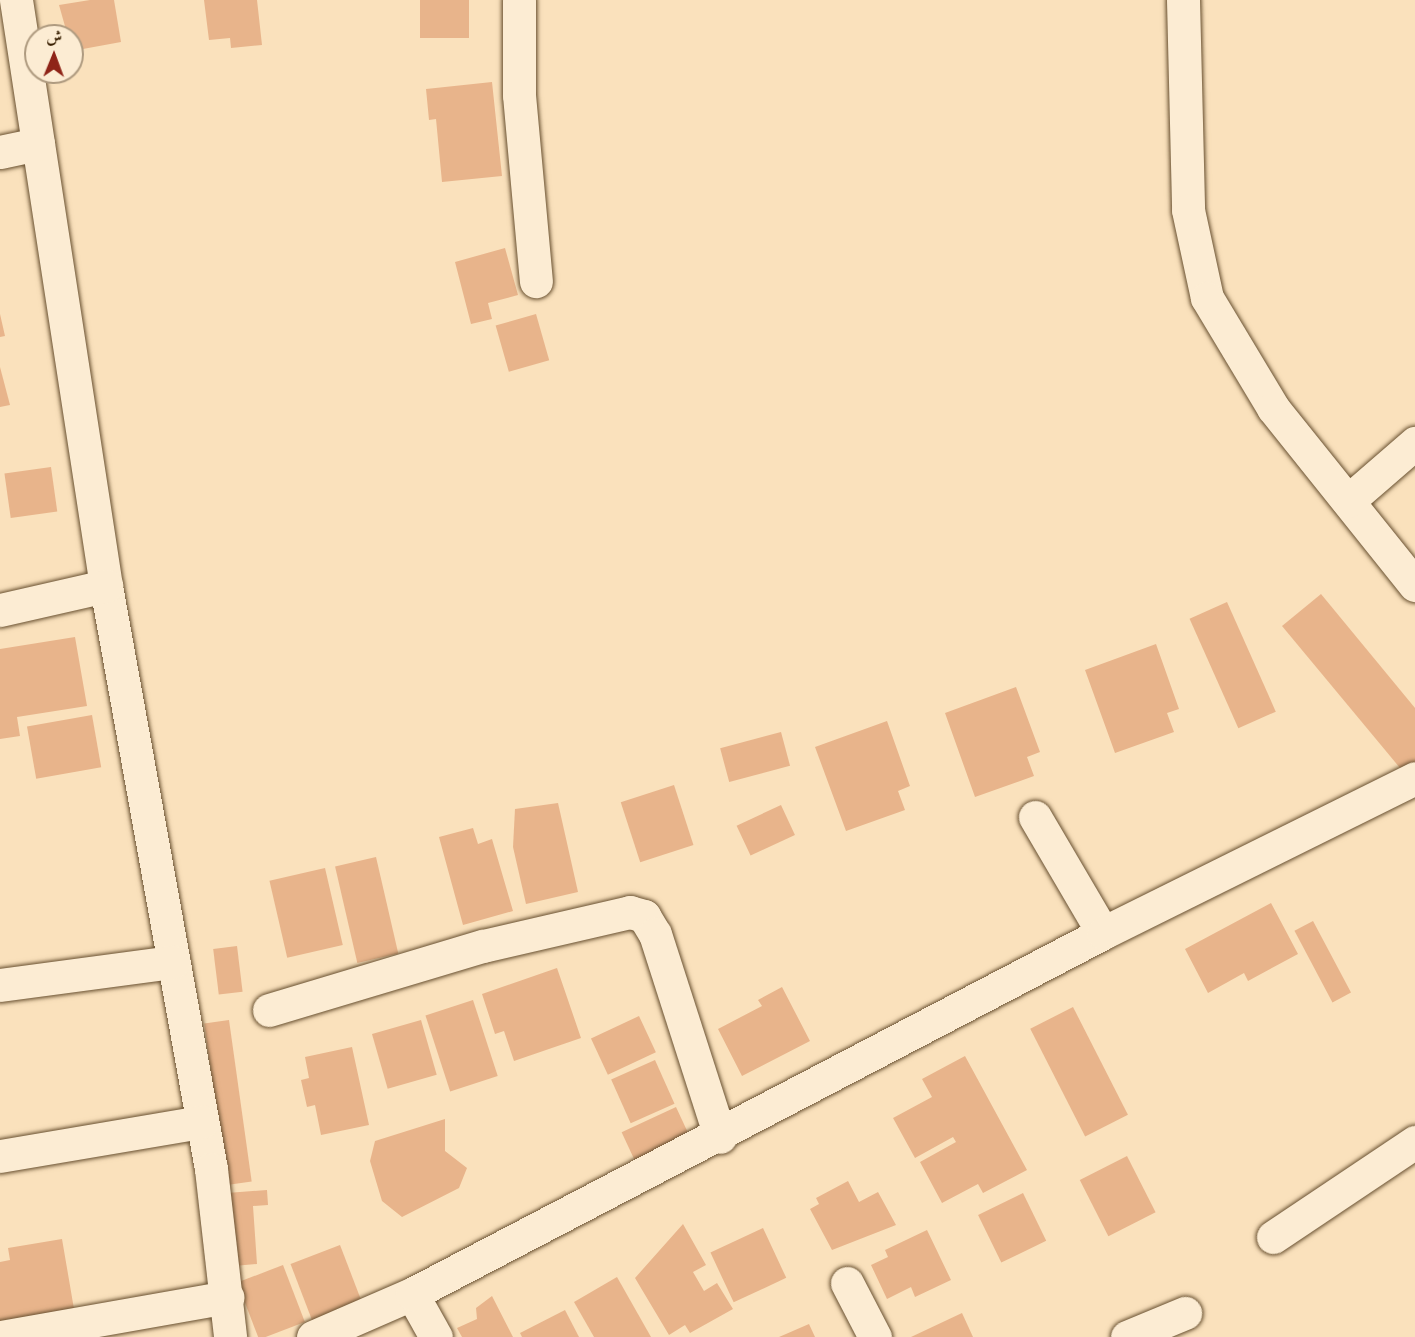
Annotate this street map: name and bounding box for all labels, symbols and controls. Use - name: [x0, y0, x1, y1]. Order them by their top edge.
- north arrow: [24, 24, 84, 84]
- text: ش: [46, 28, 62, 48]

